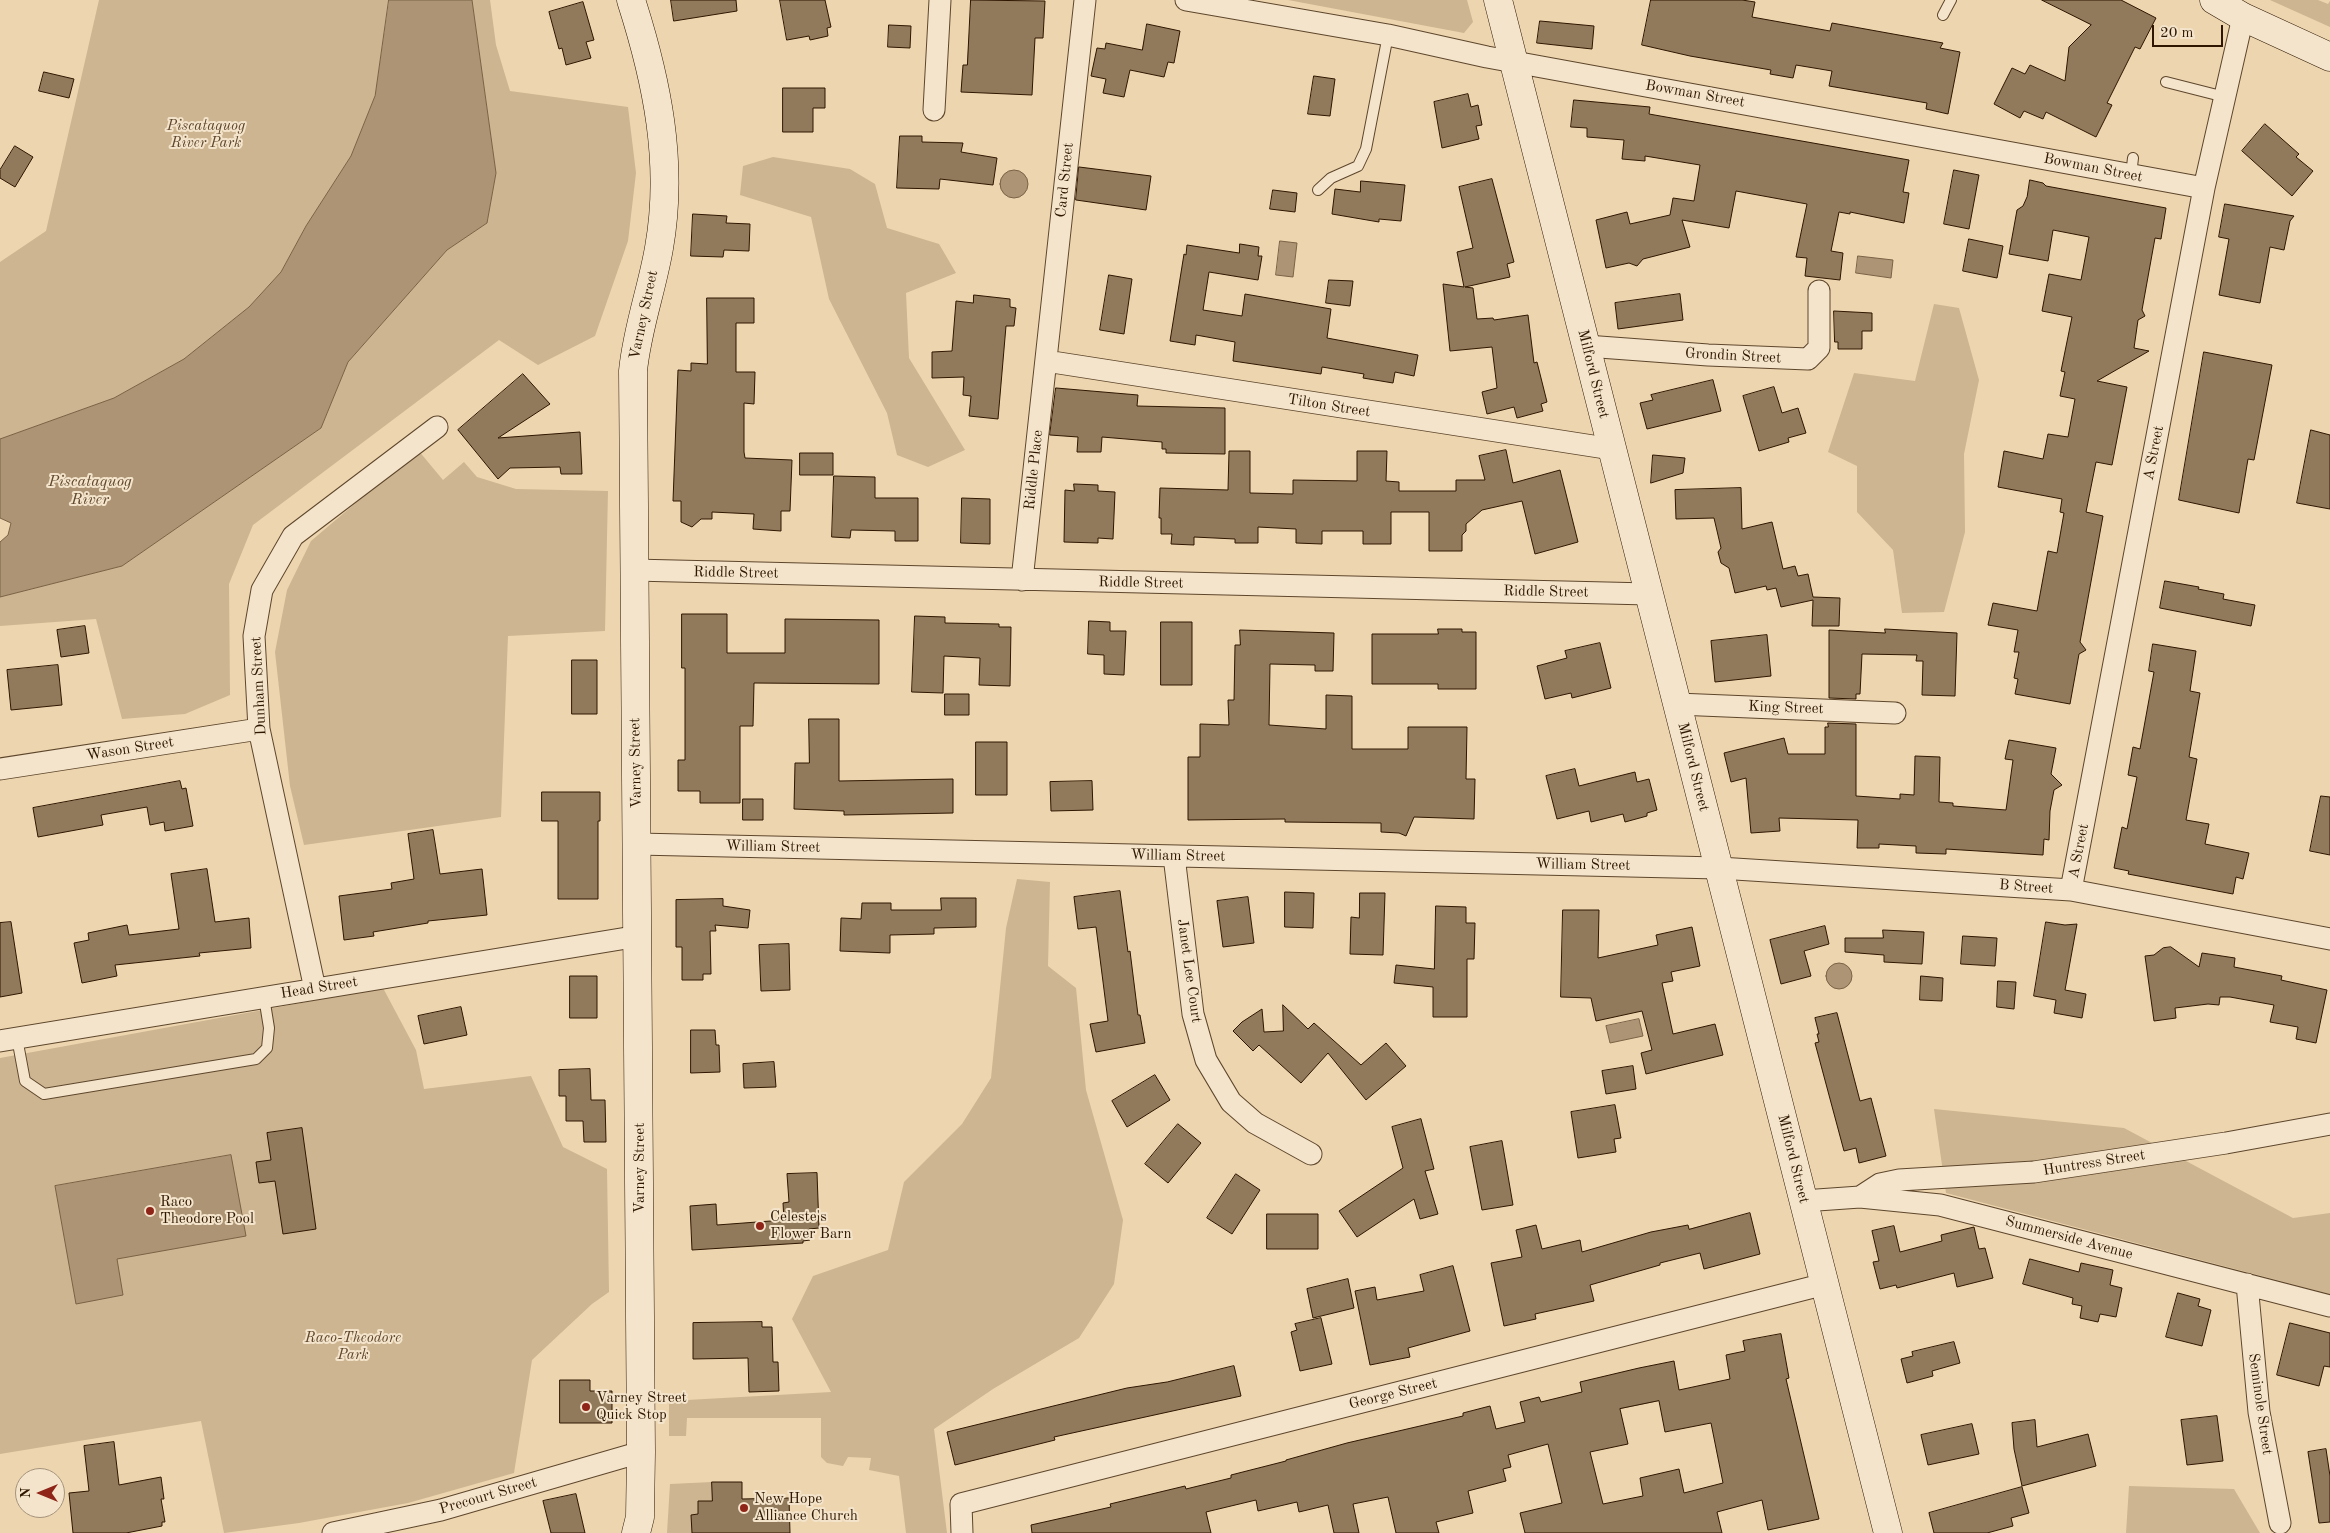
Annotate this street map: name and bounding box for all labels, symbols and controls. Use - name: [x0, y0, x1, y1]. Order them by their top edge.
- scale bar: [2155, 15, 2226, 47]
- text: 20 m: [2160, 26, 2194, 41]
- street label: Bowman Street: [1644, 76, 1746, 112]
- park label: Piscataquog River Park: [167, 117, 245, 152]
- street label: Card Street: [1052, 142, 1078, 218]
- street label: Bowman Street: [2042, 150, 2144, 186]
- street label: Varney Street: [626, 269, 662, 361]
- street label: Milford Street: [1573, 328, 1613, 420]
- street label: Grondin Street: [1684, 344, 1782, 368]
- street label: Tilton Street: [1286, 391, 1372, 421]
- street label: A Street: [2140, 424, 2168, 482]
- street label: Riddle Place: [1021, 429, 1047, 511]
- water label: Piscataquog River: [48, 472, 132, 510]
- street label: Riddle Street: [693, 563, 779, 583]
- street label: Riddle Street: [1098, 573, 1184, 593]
- street label: Riddle Street: [1503, 582, 1589, 602]
- street label: Dunham Street: [247, 636, 271, 736]
- street label: King Street: [1748, 698, 1824, 718]
- street label: Varney Street: [626, 717, 646, 809]
- street label: Milford Street: [1673, 721, 1713, 813]
- street label: Wason Street: [85, 733, 175, 765]
- street label: A Street: [2065, 822, 2093, 880]
- street label: William Street: [725, 837, 821, 857]
- street label: William Street: [1130, 846, 1226, 866]
- street label: William Street: [1535, 855, 1631, 875]
- street label: B Street: [1998, 876, 2054, 898]
- street label: Janet Lee Court: [1173, 918, 1205, 1024]
- street label: Head Street: [279, 973, 359, 1003]
- street label: Milford Street: [1773, 1113, 1813, 1205]
- street label: Varney Street: [631, 1123, 649, 1213]
- street label: Huntress Street: [2042, 1146, 2146, 1180]
- place label: Raco Theodore Pool: [160, 1193, 254, 1228]
- marker: Raco Theodore Pool: [144, 1205, 156, 1217]
- place label: Celeste's Flower Barn: [770, 1208, 852, 1243]
- street label: Summerside Avenue: [2003, 1212, 2135, 1264]
- marker: Celeste's Flower Barn: [754, 1220, 766, 1232]
- park label: Raco-Theodore Park: [305, 1329, 401, 1364]
- street label: Seminole Street: [2244, 1352, 2276, 1456]
- street label: George Street: [1347, 1374, 1439, 1414]
- place label: Varney Street Quick Stop: [596, 1389, 687, 1424]
- marker: Varney Street Quick Stop: [580, 1401, 592, 1413]
- north arrow: [15, 1468, 65, 1518]
- street label: Precourt Street: [437, 1473, 539, 1519]
- text: N: [19, 1488, 33, 1498]
- place label: New Hope Alliance Church: [754, 1490, 858, 1525]
- marker: New Hope Alliance Church: [738, 1502, 750, 1514]

